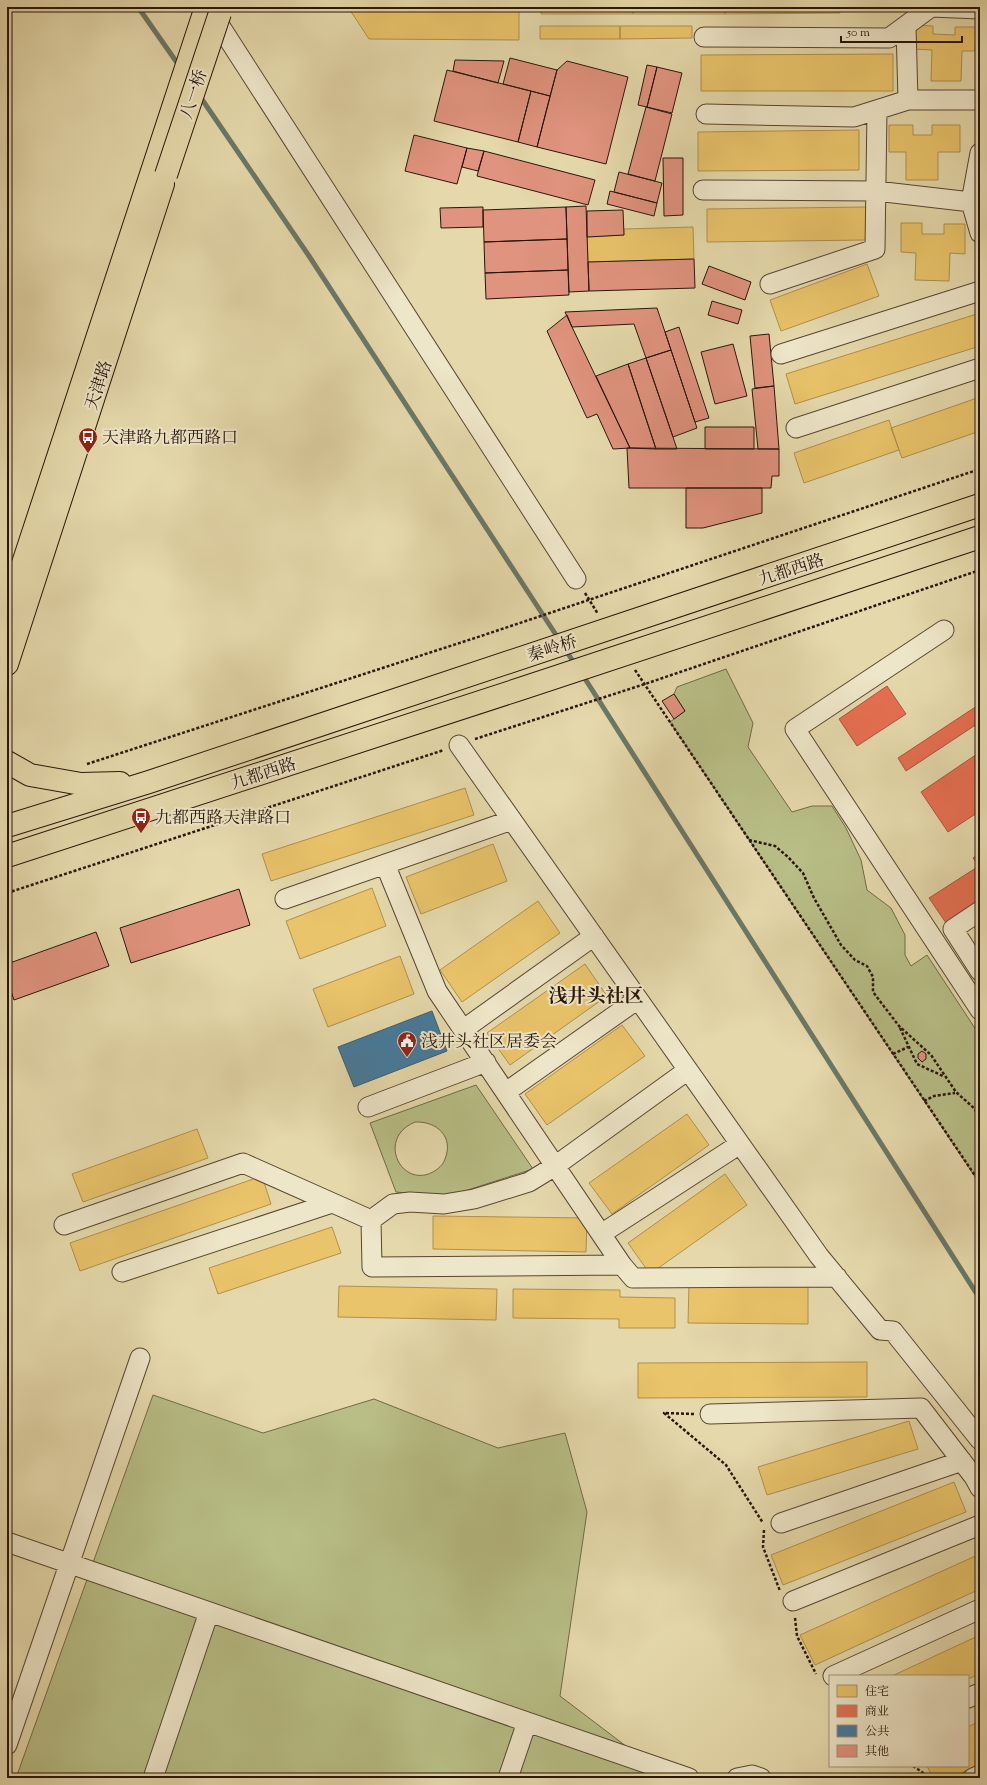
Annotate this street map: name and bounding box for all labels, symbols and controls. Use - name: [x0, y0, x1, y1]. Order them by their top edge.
- scale bar: [841, 18, 962, 44]
- text: 50 m: [846, 24, 870, 42]
- street label: 八一桥: [176, 67, 214, 123]
- street label: 天津路: [81, 358, 119, 414]
- bus stop icon: 天津路九都西路口: [77, 426, 99, 454]
- place label: 天津路九都西路口: [102, 427, 238, 451]
- street label: 九都西路: [756, 549, 828, 593]
- street label: 秦岭桥: [525, 631, 581, 669]
- street label: 九都西路: [228, 753, 300, 797]
- bus stop icon: 九都西路天津路口: [130, 806, 152, 834]
- place label: 九都西路天津路口: [155, 807, 291, 831]
- district label: 浅井头社区: [548, 984, 644, 1011]
- public building icon: 浅井头社区居委会: [396, 1030, 418, 1058]
- place label: 浅井头社区居委会: [421, 1031, 557, 1055]
- legend: [829, 1675, 969, 1767]
- text: 住宅: [865, 1683, 889, 1701]
- text: 商业: [865, 1703, 889, 1721]
- text: 公共: [865, 1723, 889, 1741]
- text: 其他: [865, 1743, 889, 1761]

